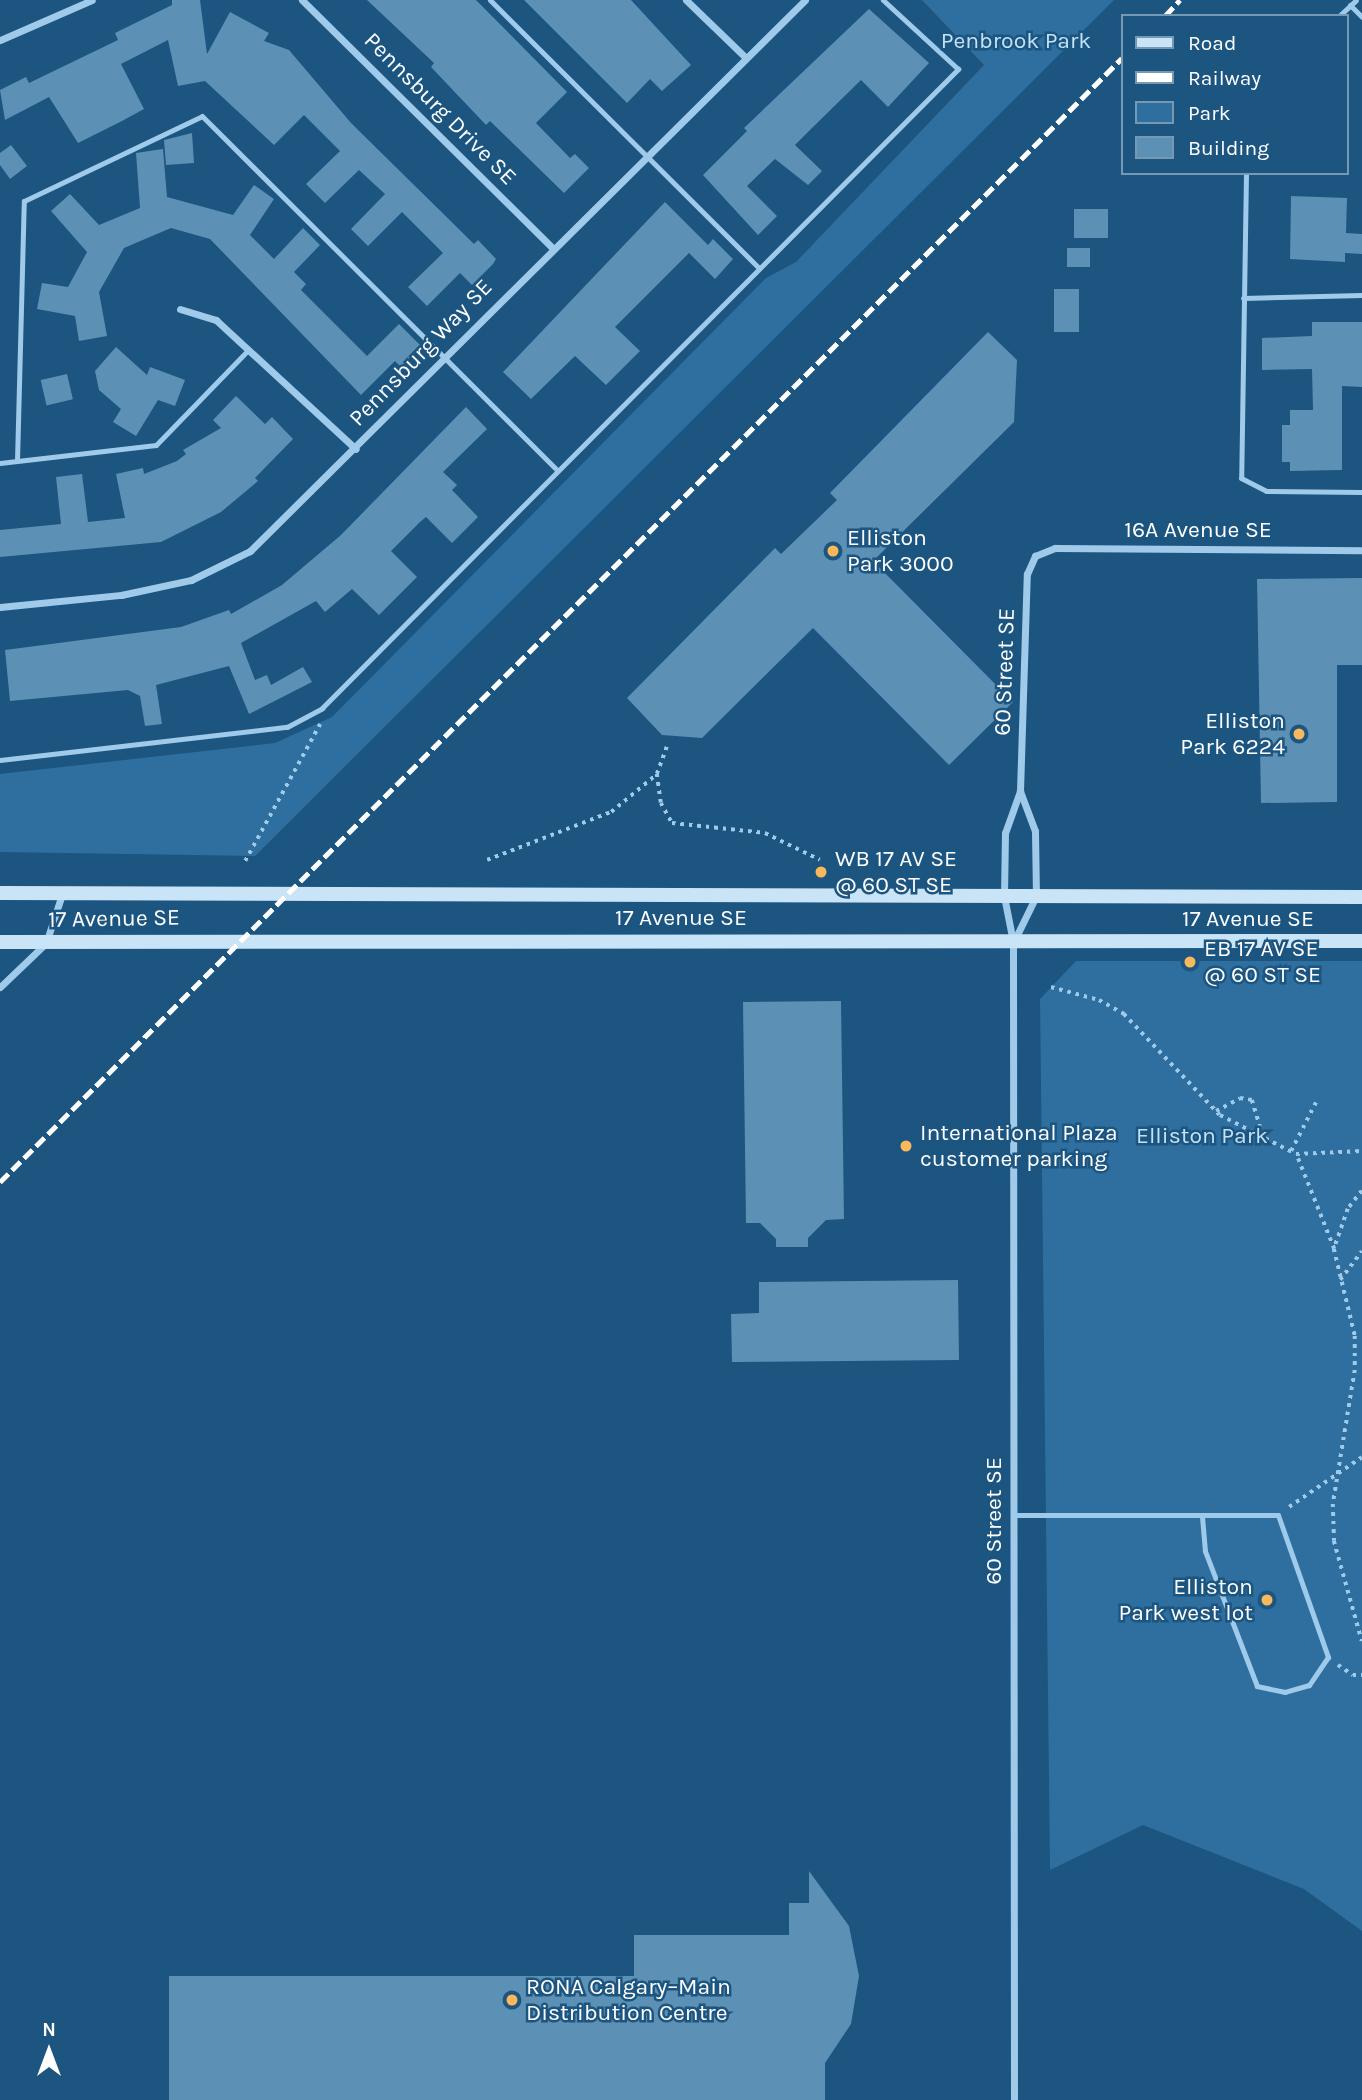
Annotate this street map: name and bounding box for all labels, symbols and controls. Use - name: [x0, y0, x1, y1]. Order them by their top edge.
- legend: [1120, 14, 1348, 175]
- street label: Pennsburg Drive SE: [358, 27, 522, 191]
- park label: Penbrook Park: [941, 27, 1091, 55]
- text: Road: [1188, 31, 1236, 55]
- text: Railway: [1188, 66, 1261, 90]
- text: Park: [1188, 101, 1231, 125]
- text: Building: [1188, 136, 1269, 160]
- street label: Pennsburg Way SE: [344, 274, 498, 432]
- street label: 16A Avenue SE: [1124, 516, 1272, 544]
- place label: Elliston Park 3000: [847, 524, 954, 578]
- marker: Elliston Park 3000: [825, 543, 841, 559]
- street label: 60 Street SE: [989, 608, 1021, 736]
- place label: Elliston Park 6224: [1180, 707, 1285, 761]
- marker: Elliston Park 6224: [1291, 726, 1307, 742]
- place label: WB 17 AV SE @ 60 ST SE: [835, 845, 957, 899]
- marker: WB 17 AV SE @ 60 ST SE: [813, 864, 829, 880]
- street label: 17 Avenue SE: [48, 904, 180, 934]
- street label: 17 Avenue SE: [615, 904, 747, 932]
- street label: 17 Avenue SE: [1182, 905, 1314, 933]
- place label: EB 17 AV SE @ 60 ST SE: [1204, 935, 1321, 989]
- marker: EB 17 AV SE @ 60 ST SE: [1182, 954, 1198, 970]
- place label: International Plaza customer parking: [920, 1119, 1118, 1173]
- park label: Elliston Park: [1136, 1122, 1268, 1150]
- marker: International Plaza customer parking: [898, 1138, 914, 1154]
- street label: 60 Street SE: [980, 1457, 1008, 1585]
- place label: Elliston Park west lot: [1119, 1573, 1253, 1627]
- marker: Elliston Park west lot: [1259, 1592, 1275, 1608]
- place label: RONA Calgary–Main Distribution Centre: [526, 1973, 731, 2027]
- marker: RONA Calgary–Main Distribution Centre: [504, 1992, 520, 2008]
- north arrow: [14, 2016, 84, 2086]
- text: N: [42, 2019, 56, 2041]

